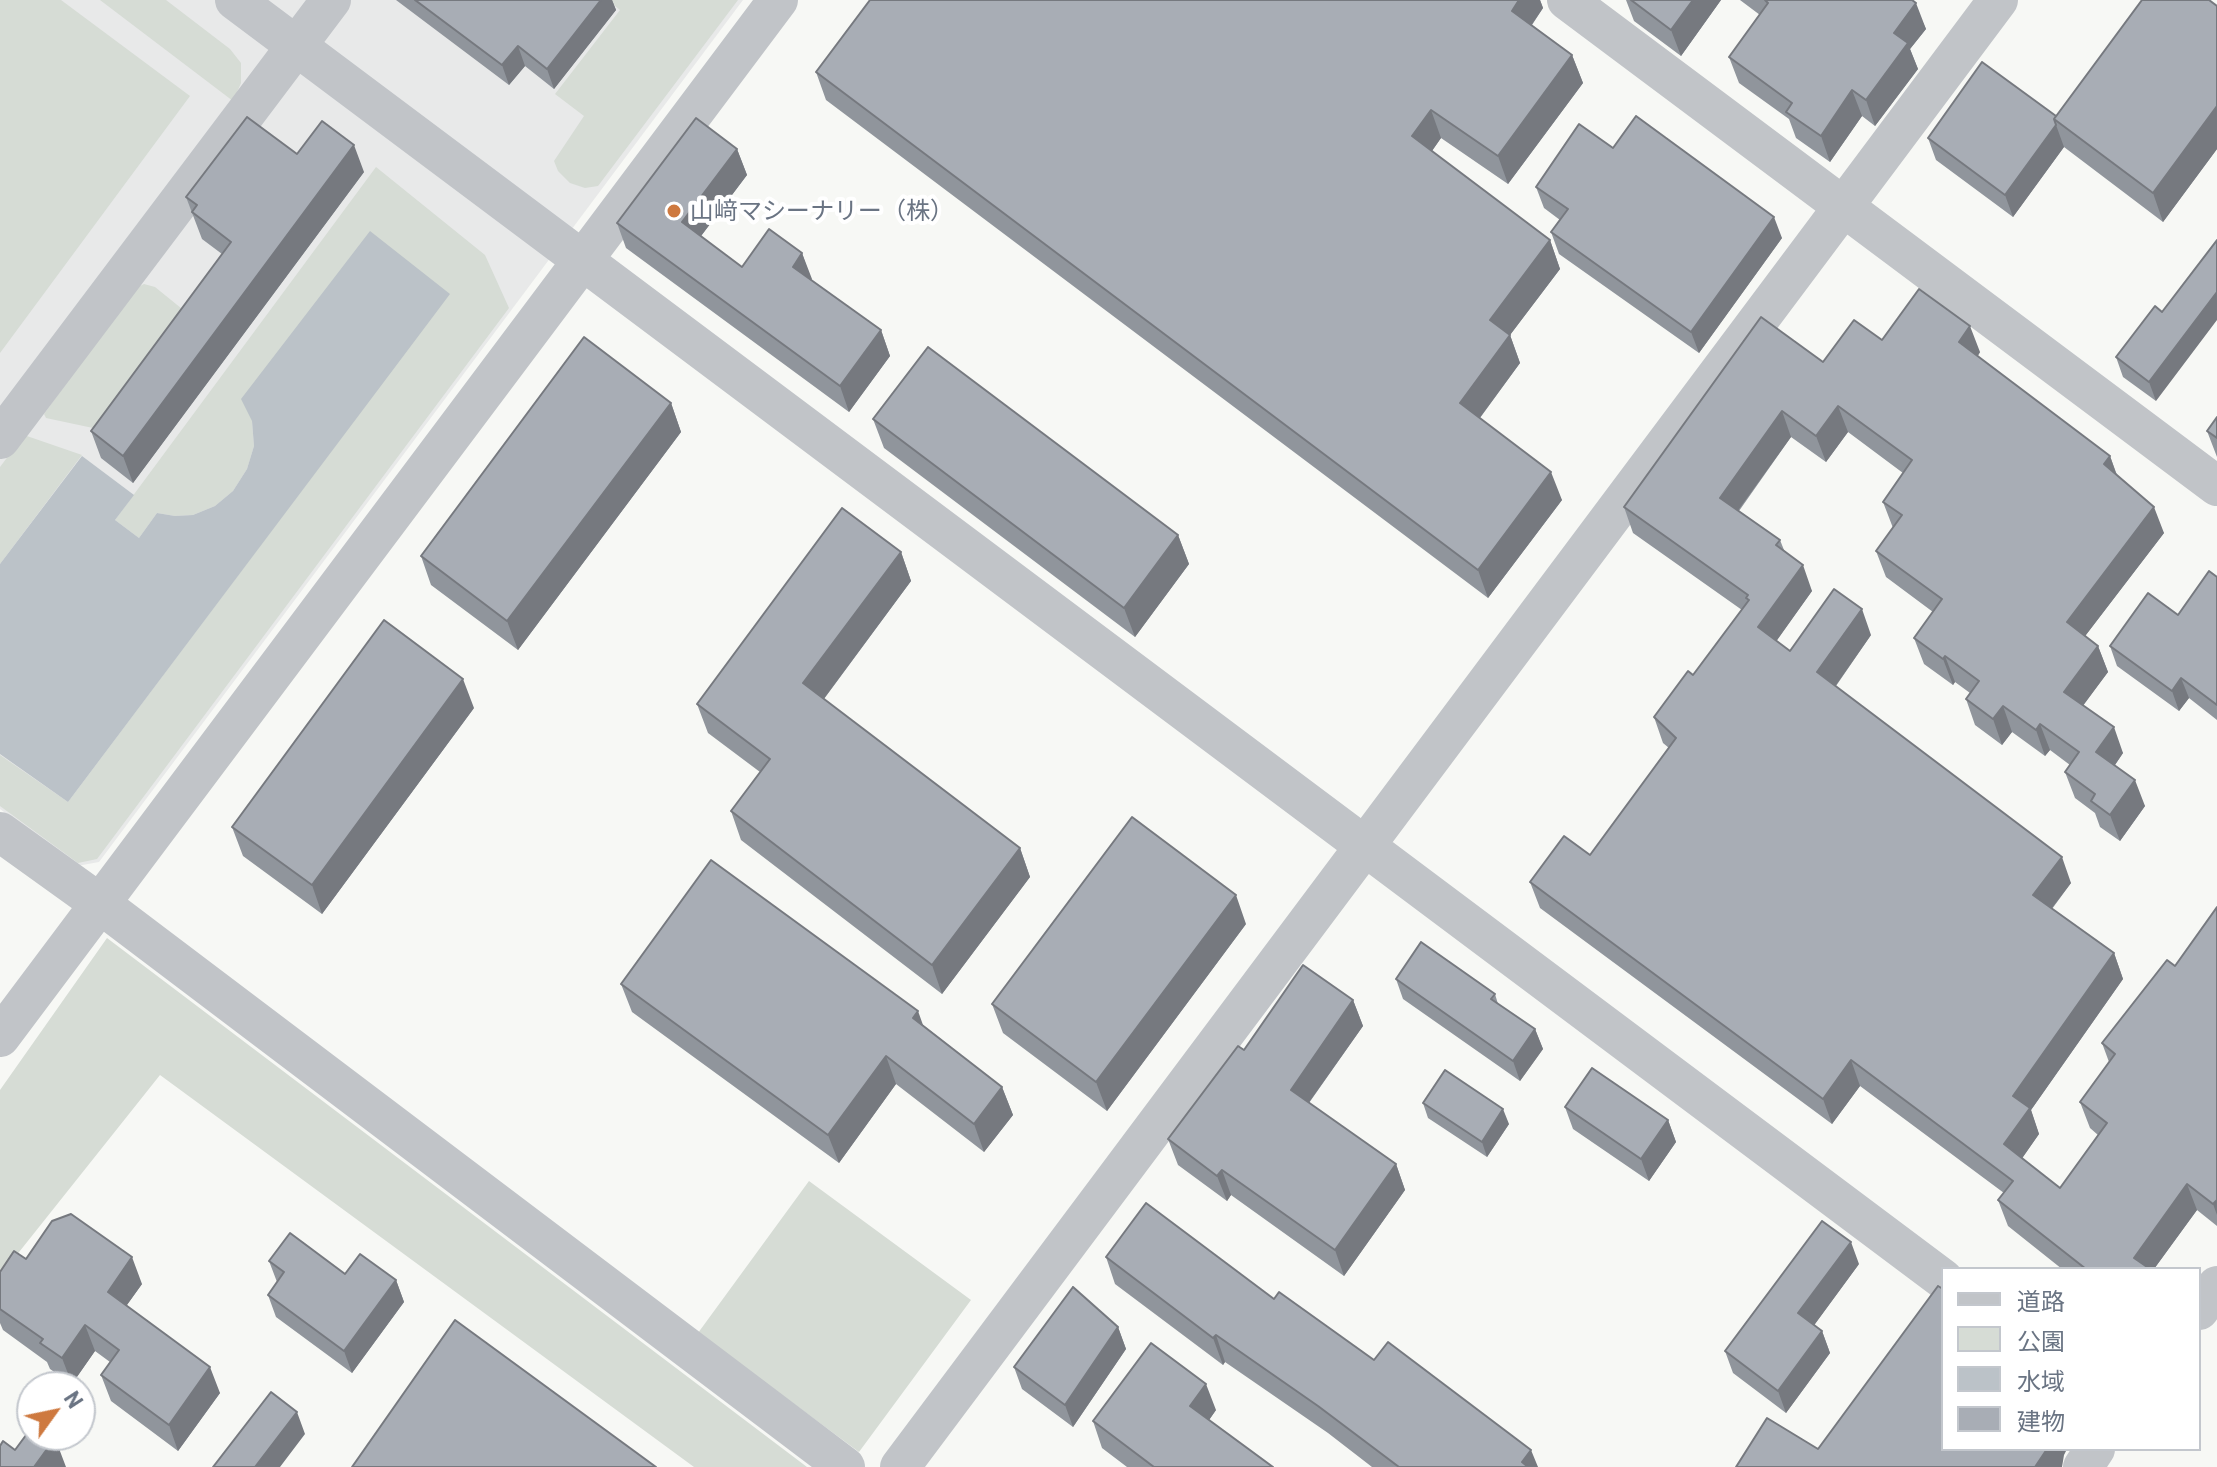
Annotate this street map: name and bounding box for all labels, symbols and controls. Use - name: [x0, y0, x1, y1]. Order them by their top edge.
- place label: 山﨑マシーナリー（株）: [690, 197, 954, 225]
- marker: 山﨑マシーナリー（株）: [665, 202, 683, 220]
- legend: [1941, 1267, 2201, 1451]
- text: 道路: [2017, 1286, 2065, 1315]
- text: 公園: [2017, 1326, 2065, 1355]
- text: 水域: [2017, 1366, 2065, 1395]
- north arrow: [16, 1371, 96, 1451]
- text: N: [60, 1386, 89, 1412]
- text: 建物: [2017, 1406, 2065, 1435]

